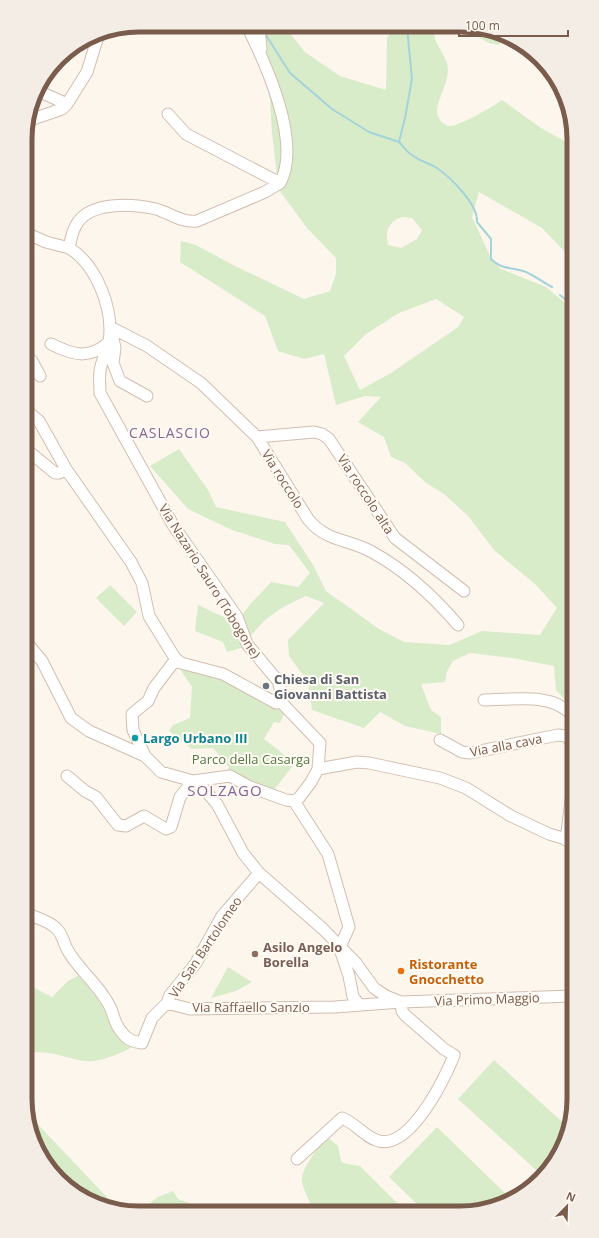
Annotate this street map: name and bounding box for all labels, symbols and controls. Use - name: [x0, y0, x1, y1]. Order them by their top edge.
- scale bar: [459, 12, 568, 38]
- text: 100 m: [465, 17, 500, 34]
- district label: CASLASCIO: [129, 423, 211, 442]
- street label: Via roccolo: [258, 446, 308, 512]
- street label: Via roccolo alta: [333, 451, 399, 537]
- street label: Via Nazario Sauro (Tobogone): [155, 500, 265, 662]
- place label: Chiesa di San Giovanni Battista: [274, 670, 387, 703]
- marker: Chiesa di San Giovanni Battista: [261, 681, 271, 691]
- place label: Largo Urbano III: [143, 729, 248, 747]
- street label: Via alla cava: [468, 729, 544, 761]
- marker: Largo Urbano III: [130, 733, 140, 743]
- park label: Parco della Casarga: [192, 750, 310, 768]
- district label: SOLZAGO: [187, 780, 263, 800]
- street label: Via San Bartolomeo: [164, 893, 246, 1001]
- place label: Asilo Angelo Borella: [263, 938, 342, 971]
- marker: Asilo Angelo Borella: [250, 949, 260, 959]
- place label: Ristorante Gnocchetto: [409, 955, 484, 988]
- marker: Ristorante Gnocchetto: [396, 966, 406, 976]
- street label: Via Primo Maggio: [434, 988, 540, 1010]
- street label: Via Raffaello Sanzio: [192, 998, 310, 1016]
- north arrow: [547, 1186, 587, 1226]
- text: N: [564, 1188, 578, 1205]

